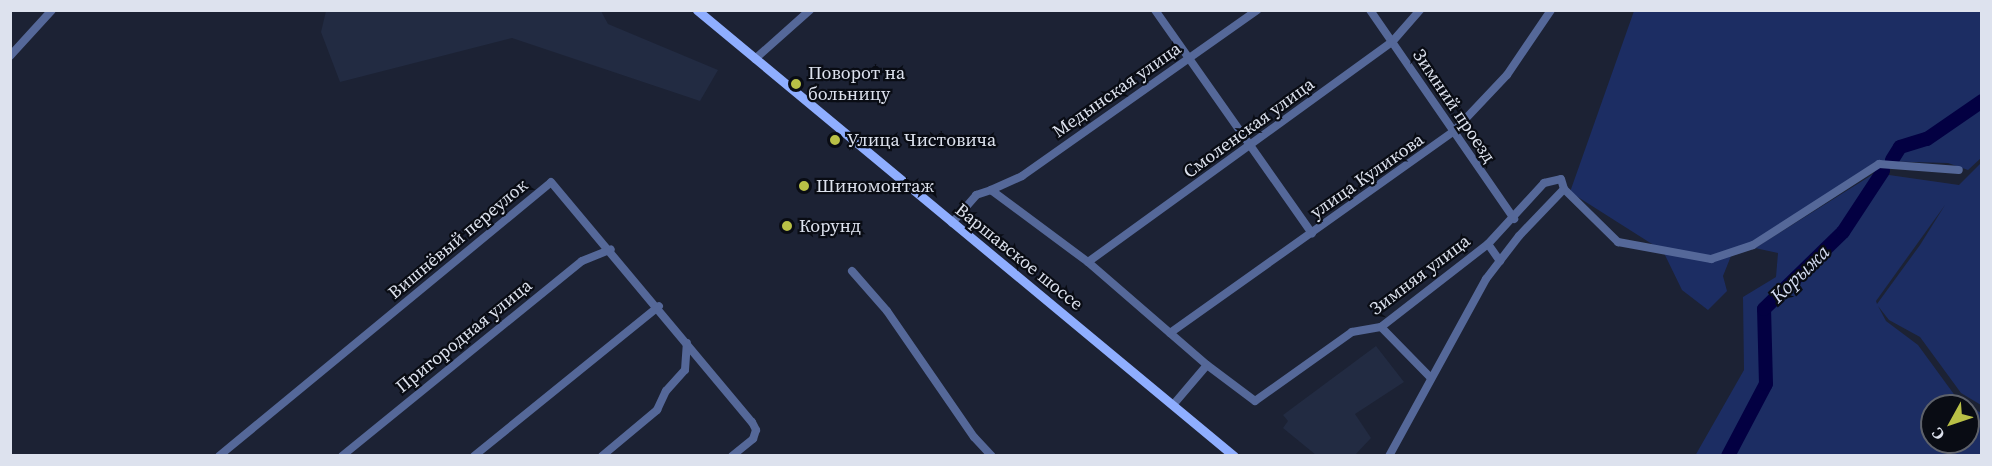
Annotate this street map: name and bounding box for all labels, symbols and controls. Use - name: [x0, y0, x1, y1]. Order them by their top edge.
- street label: Медынская улица: [1049, 38, 1185, 142]
- street label: Зимний проезд: [1408, 45, 1500, 167]
- place label: Поворот на больницу: [808, 63, 905, 106]
- street label: Смоленская улица: [1179, 73, 1319, 183]
- marker: Поворот на больницу: [789, 77, 803, 91]
- place label: Улица Чистовича: [847, 129, 996, 151]
- street label: улица Куликова: [1306, 129, 1428, 223]
- marker: Улица Чистовича: [828, 133, 842, 147]
- street label: Вишнёвый переулок: [384, 174, 532, 304]
- place label: Шиномонтаж: [816, 175, 934, 197]
- marker: Шиномонтаж: [797, 179, 811, 193]
- street label: Варшавское шоссе: [951, 199, 1087, 315]
- place label: Корунд: [799, 215, 861, 237]
- marker: Корунд: [780, 219, 794, 233]
- street label: Зимняя улица: [1365, 230, 1475, 320]
- water label: Корыжа: [1765, 240, 1835, 308]
- street label: Пригородная улица: [392, 275, 536, 397]
- north arrow: [1920, 394, 1980, 454]
- text: С: [1926, 423, 1949, 445]

